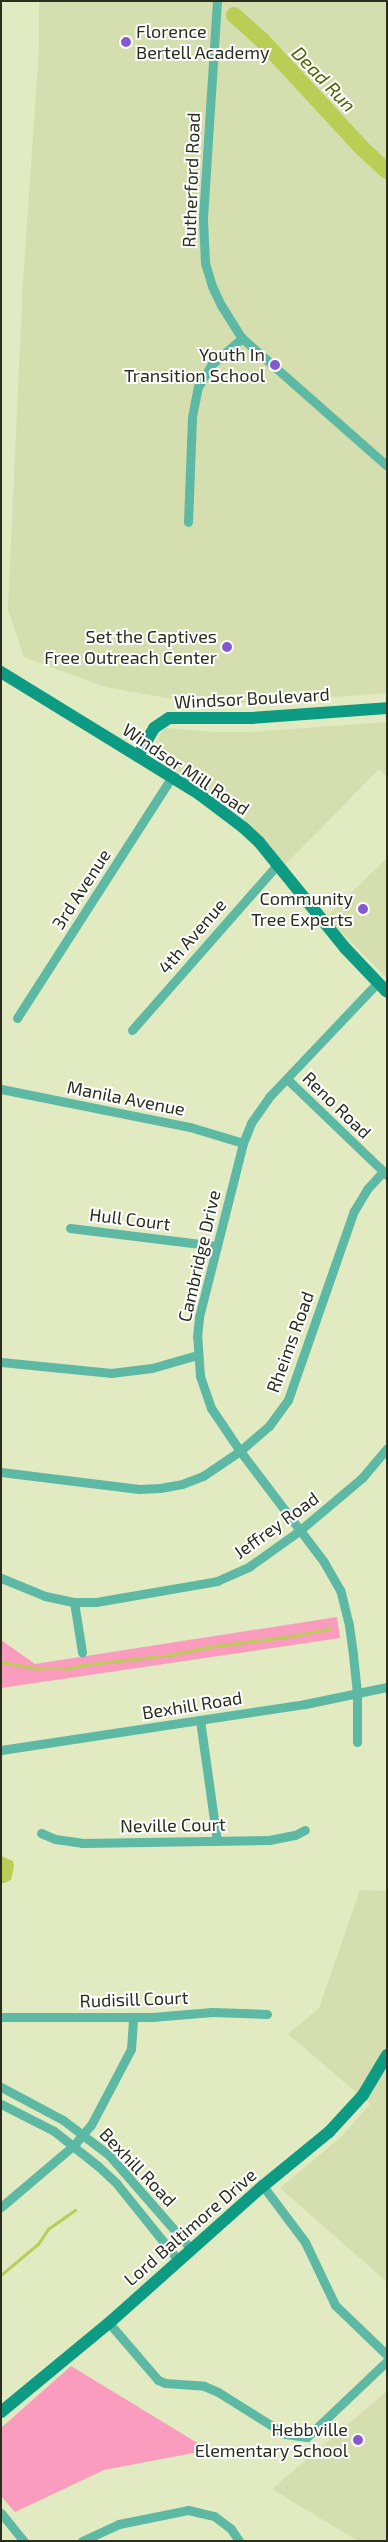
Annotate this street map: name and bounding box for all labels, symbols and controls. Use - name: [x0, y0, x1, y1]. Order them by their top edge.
- place label: Florence Bertell Academy: [136, 21, 270, 64]
- marker: Florence Bertell Academy: [120, 36, 132, 48]
- water label: Dead Run: [287, 41, 361, 117]
- street label: Rutherford Road: [178, 112, 204, 248]
- place label: Youth In Transition School: [124, 344, 265, 386]
- marker: Youth In Transition School: [269, 359, 281, 371]
- place label: Set the Captives Free Outreach Center: [44, 626, 217, 669]
- marker: Set the Captives Free Outreach Center: [221, 641, 233, 653]
- street label: Windsor Boulevard: [173, 683, 331, 713]
- street label: Windsor Mill Road: [118, 718, 254, 820]
- street label: 3rd Avenue: [47, 845, 115, 933]
- place label: Community Tree Experts: [251, 888, 353, 931]
- street label: 4th Avenue: [153, 894, 231, 978]
- marker: Community Tree Experts: [357, 903, 369, 915]
- street label: Reno Road: [298, 1067, 376, 1143]
- street label: Manila Avenue: [65, 1076, 187, 1120]
- street label: Cambridge Drive: [173, 1188, 225, 1324]
- street label: Hull Court: [88, 1203, 172, 1235]
- street label: Rheims Road: [262, 1288, 318, 1396]
- street label: Jeffrey Road: [229, 1487, 323, 1563]
- street label: Bexhill Road: [140, 1686, 244, 1724]
- street label: Neville Court: [120, 1813, 226, 1837]
- street label: Rudisill Court: [79, 1986, 189, 2012]
- street label: Bexhill Road: [95, 2123, 181, 2211]
- street label: Lord Baltimore Drive: [120, 2164, 260, 2290]
- place label: Hebbville Elementary School: [194, 2419, 348, 2462]
- marker: Hebbville Elementary School: [352, 2434, 364, 2446]

